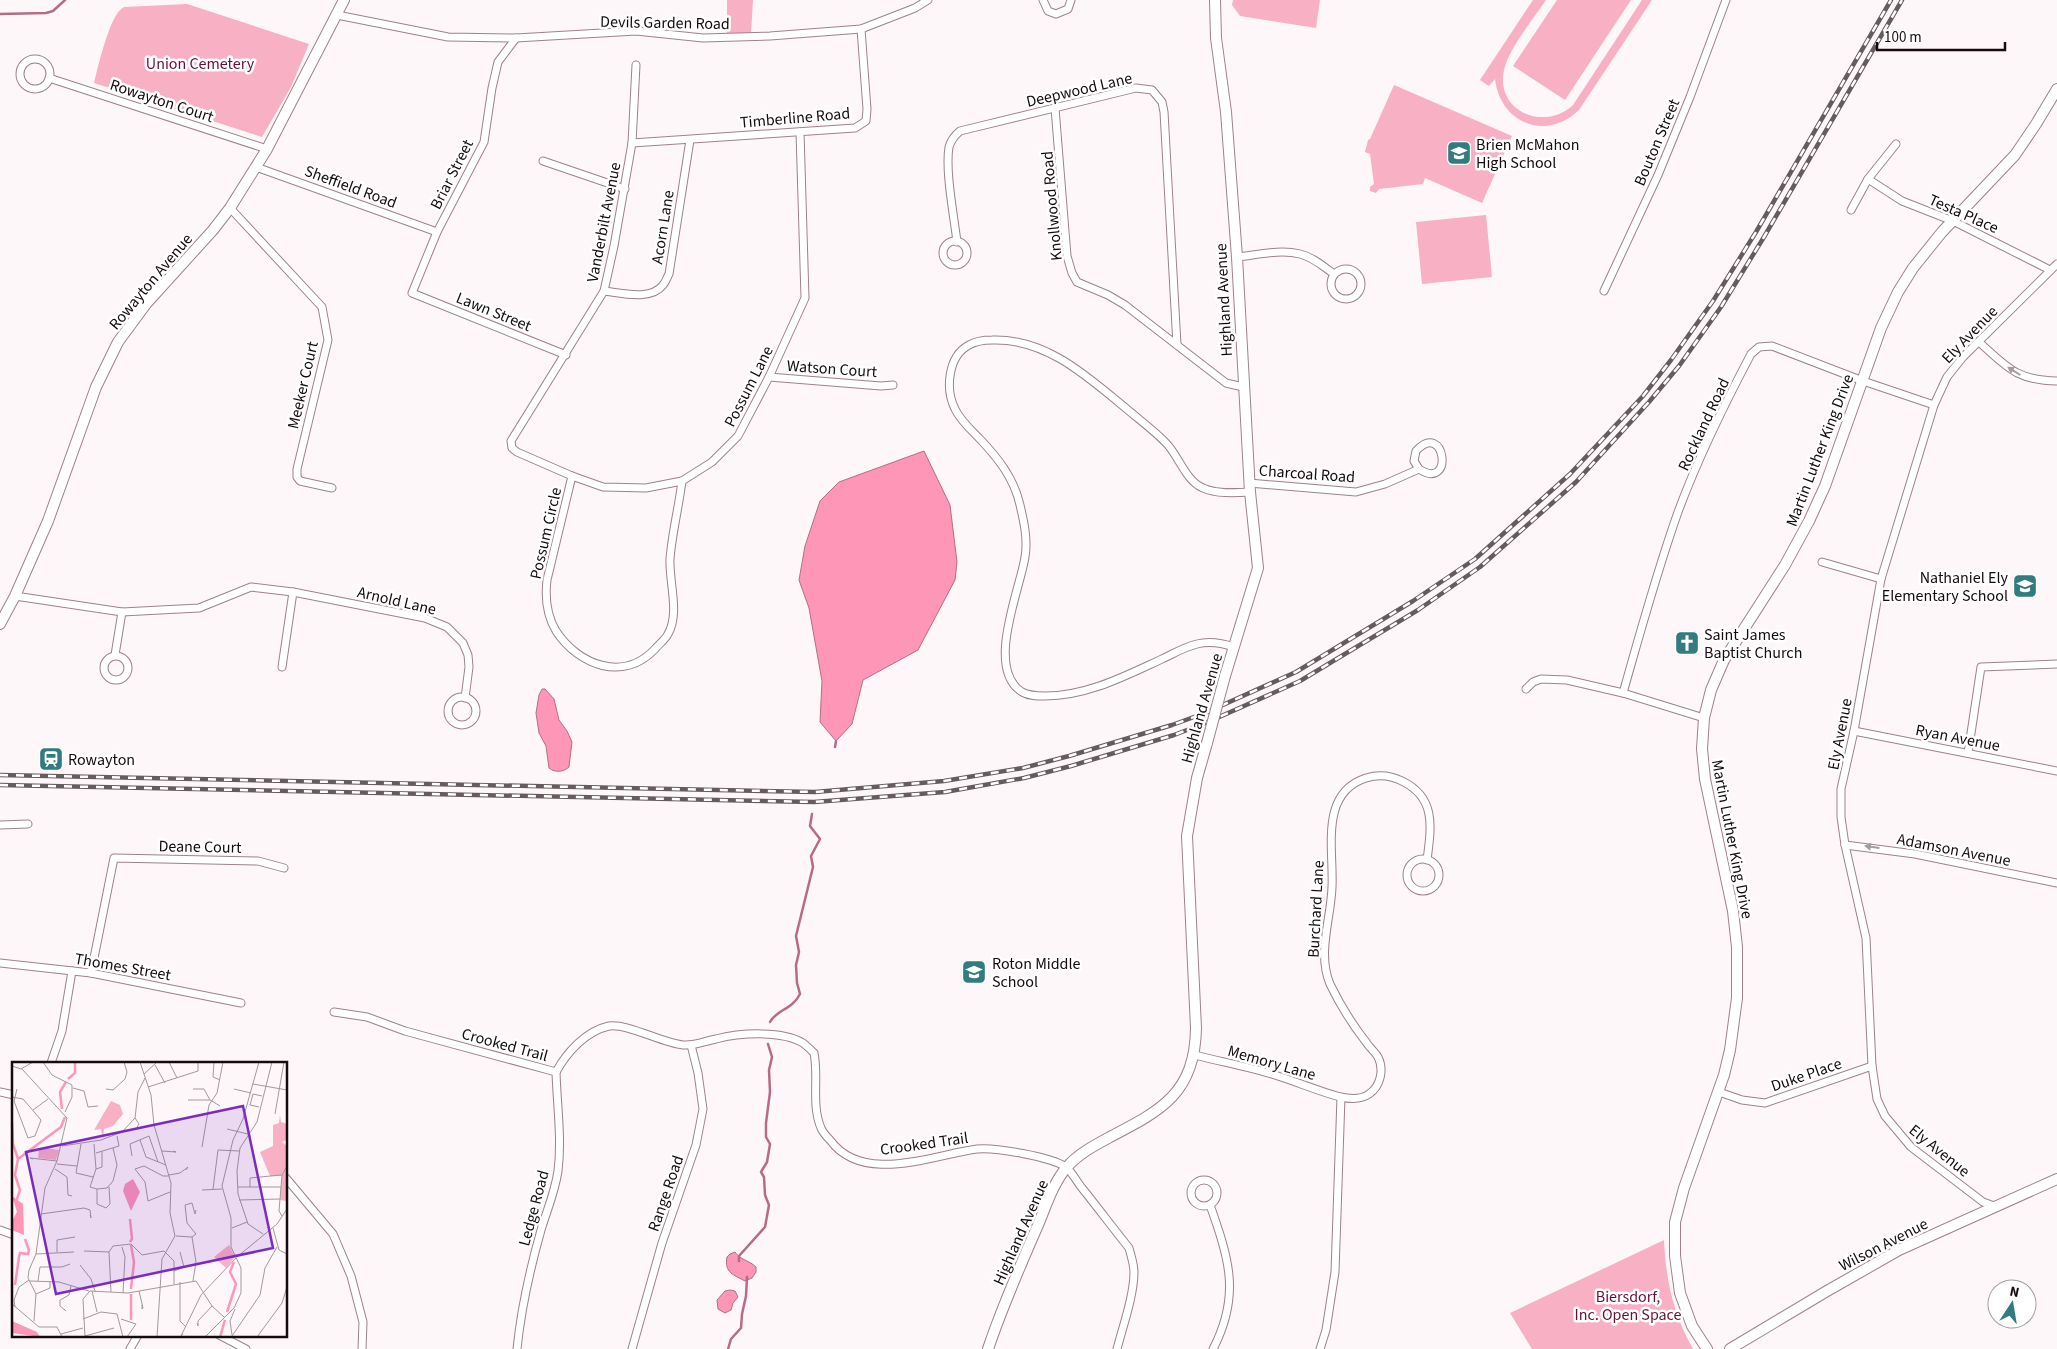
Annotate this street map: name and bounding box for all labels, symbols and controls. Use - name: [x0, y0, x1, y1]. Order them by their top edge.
- street label: Devils Garden Road: [600, 11, 730, 35]
- scale bar: [1877, 20, 2004, 52]
- text: 100 m: [1884, 27, 1922, 48]
- park label: Union Cemetery: [146, 53, 255, 75]
- street label: Deepwood Lane: [1024, 67, 1134, 113]
- street label: Rowayton Court: [107, 74, 217, 128]
- street label: Bouton Street: [1629, 95, 1685, 189]
- street label: Timberline Road: [739, 102, 851, 134]
- place label: Brien McMahon High School: [1476, 134, 1580, 174]
- street label: Briar Street: [425, 135, 479, 213]
- school or university icon: Brien McMahon High School: [1446, 140, 1472, 166]
- street label: Knollwood Road: [1036, 150, 1068, 262]
- street label: Sheffield Road: [301, 160, 400, 214]
- street label: Vanderbilt Avenue: [582, 160, 626, 284]
- street label: Acorn Lane: [646, 189, 680, 266]
- street label: Testa Place: [1925, 189, 2002, 239]
- street label: Rowayton Avenue: [104, 229, 198, 335]
- street label: Highland Avenue: [1210, 243, 1238, 357]
- street label: Lawn Street: [453, 287, 535, 337]
- street label: Ely Avenue: [1937, 301, 2003, 368]
- street label: Meeker Court: [282, 339, 324, 431]
- street label: Possum Lane: [719, 342, 779, 431]
- street label: Watson Court: [786, 355, 878, 383]
- one-way arrow: [2007, 366, 2021, 375]
- street label: Martin Luther King Drive: [1781, 371, 1859, 530]
- street label: Rockland Road: [1673, 374, 1735, 474]
- street label: Charcoal Road: [1258, 460, 1356, 488]
- street label: Possum Circle: [525, 485, 567, 581]
- place label: Nathaniel Ely Elementary School: [1882, 567, 2009, 607]
- school or university icon: Nathaniel Ely Elementary School: [2012, 573, 2038, 599]
- street label: Arnold Lane: [355, 581, 438, 621]
- place label: Saint James Baptist Church: [1704, 624, 1802, 664]
- church icon: Saint James Baptist Church: [1674, 630, 1700, 656]
- street label: Highland Avenue: [1176, 651, 1228, 766]
- street label: Ely Avenue: [1822, 696, 1858, 772]
- street label: Ryan Avenue: [1914, 719, 2002, 757]
- station icon: Rowayton: [38, 746, 64, 772]
- place label: Rowayton: [68, 749, 135, 771]
- street label: Martin Luther King Drive: [1706, 758, 1758, 921]
- street label: Adamson Avenue: [1895, 828, 2013, 872]
- street label: Deane Court: [158, 835, 242, 859]
- one-way arrow: [1863, 843, 1879, 851]
- street label: Burchard Lane: [1302, 860, 1330, 958]
- street label: Thomes Street: [73, 948, 173, 986]
- place label: Roton Middle School: [992, 953, 1081, 993]
- school or university icon: Roton Middle School: [961, 959, 987, 985]
- street label: Crooked Trail: [459, 1023, 550, 1067]
- street label: Memory Lane: [1225, 1040, 1318, 1086]
- street label: Duke Place: [1768, 1053, 1845, 1097]
- inset map: [12, 1062, 288, 1336]
- street label: Ely Avenue: [1904, 1119, 1975, 1182]
- street label: Crooked Trail: [879, 1127, 970, 1161]
- street label: Range Road: [643, 1152, 689, 1234]
- street label: Ledge Road: [513, 1168, 555, 1249]
- street label: Highland Avenue: [988, 1176, 1054, 1289]
- street label: Wilson Avenue: [1835, 1213, 1932, 1277]
- north arrow: [1987, 1279, 2037, 1329]
- text: N: [2008, 1282, 2021, 1303]
- park label: Biersdorf, Inc. Open Space: [1575, 1286, 1682, 1326]

